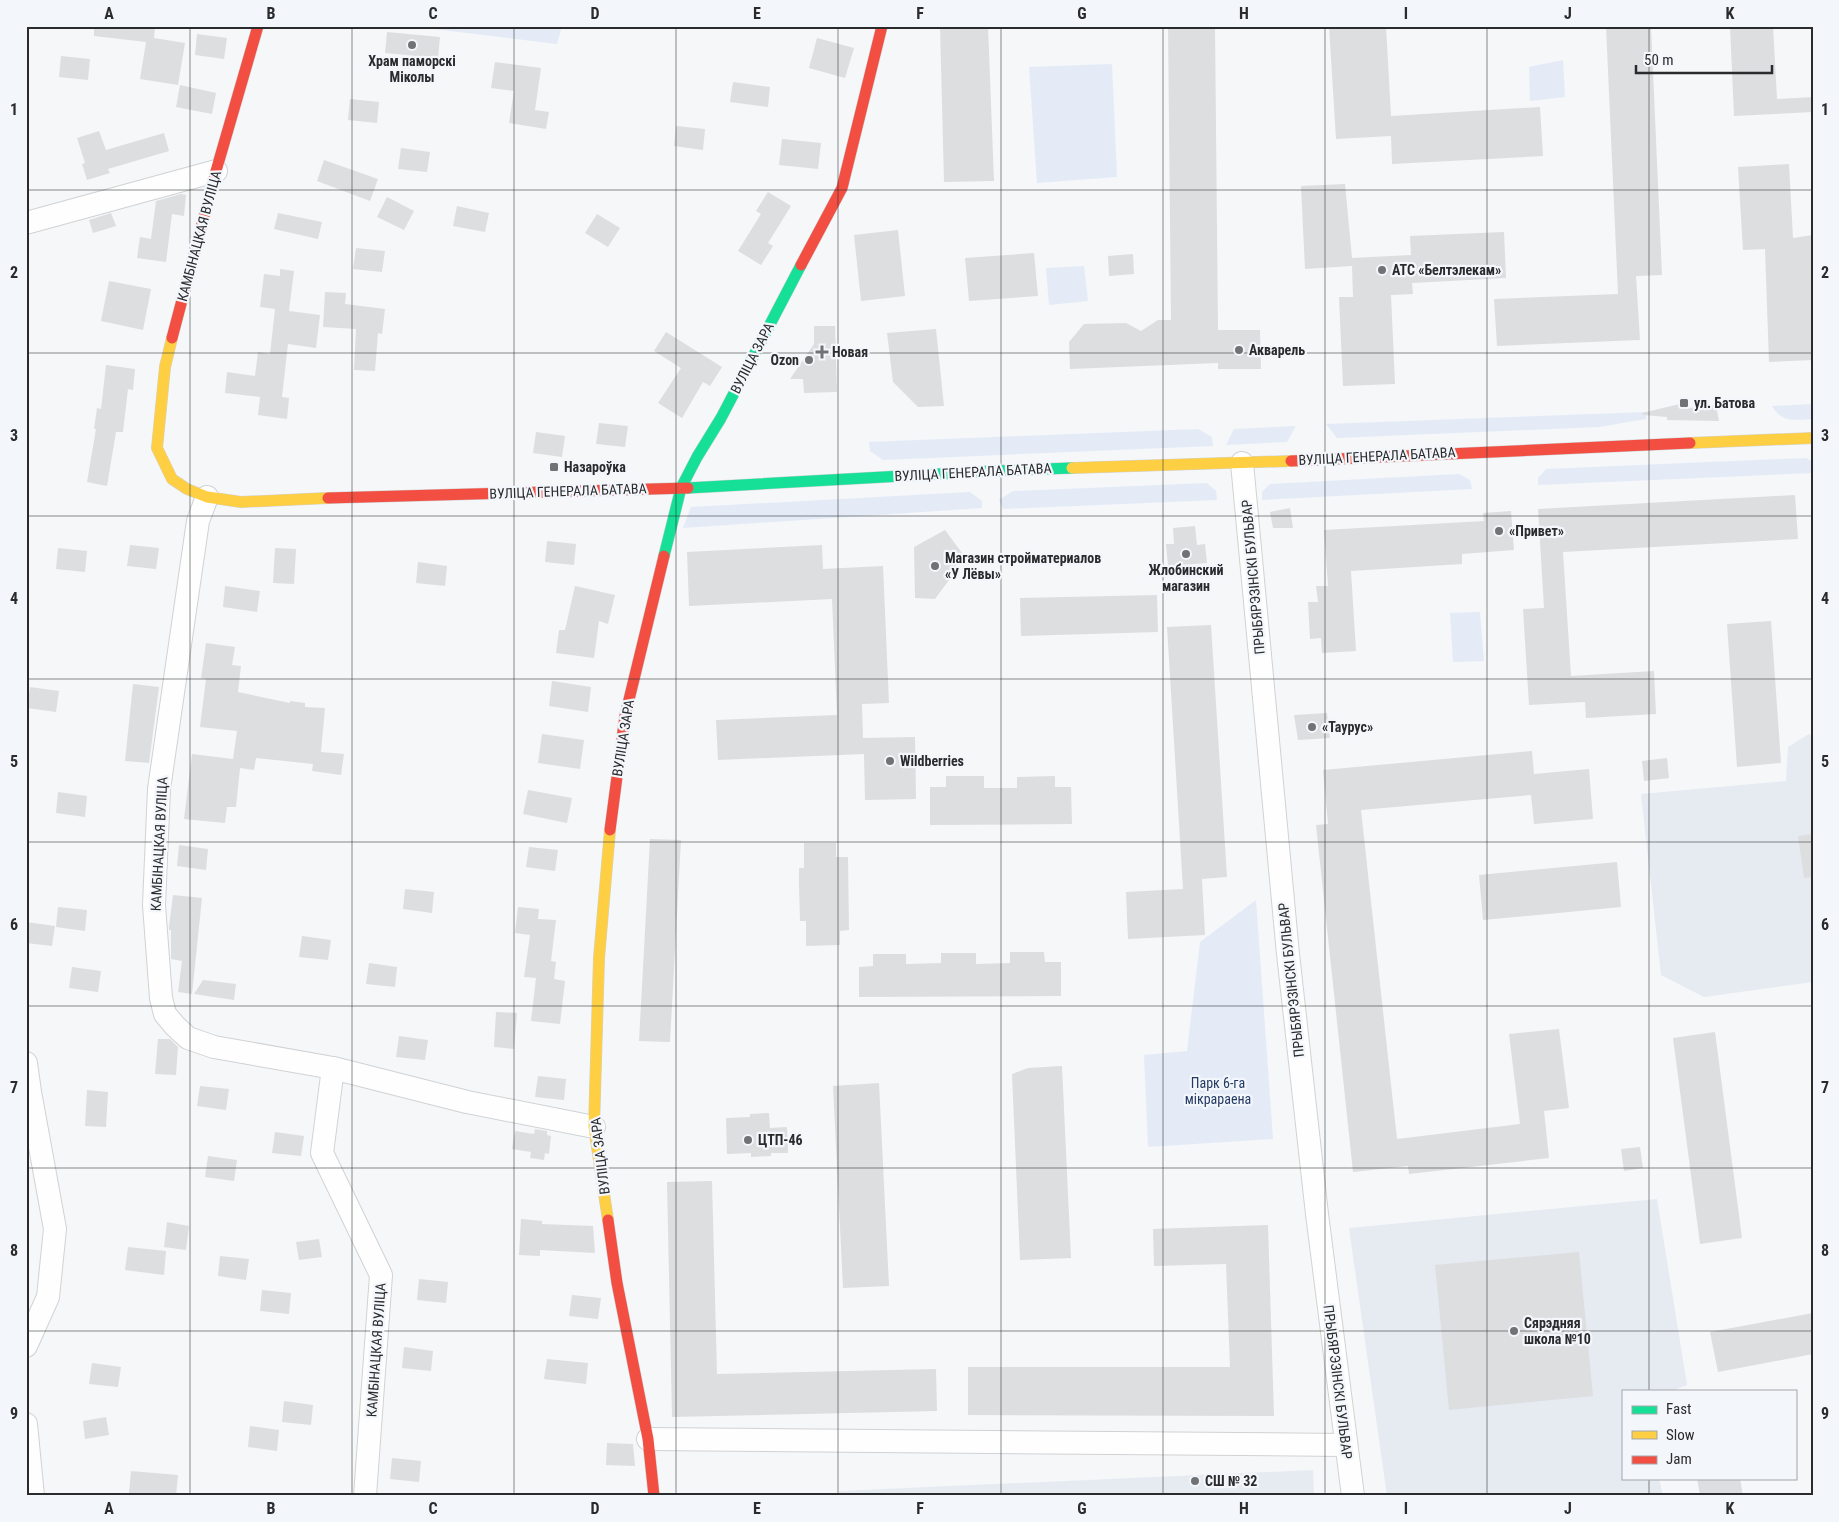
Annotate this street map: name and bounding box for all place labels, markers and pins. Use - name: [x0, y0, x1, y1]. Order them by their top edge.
- marker: Храм паморскі Міколы: [406, 39, 418, 51]
- place label: Храм паморскі Міколы: [368, 53, 456, 85]
- place label: АТС «Белтэлекам»: [1392, 262, 1501, 278]
- marker: АТС «Белтэлекам»: [1376, 264, 1388, 276]
- place label: Акварель: [1249, 342, 1305, 358]
- place label: Новая: [832, 344, 868, 360]
- marker: Акварель: [1233, 344, 1245, 356]
- marker: Новая: [816, 346, 828, 358]
- place label: Ozon: [770, 352, 799, 368]
- marker: Ozon: [803, 354, 815, 366]
- place label: ул. Батова: [1694, 395, 1755, 411]
- marker: ул. Батова: [1678, 397, 1690, 409]
- place label: Назароўка: [564, 459, 626, 475]
- marker: Назароўка: [548, 461, 560, 473]
- place label: «Привет»: [1509, 523, 1564, 539]
- marker: «Привет»: [1493, 525, 1505, 537]
- marker: Жлобинский магазин: [1180, 548, 1192, 560]
- place label: Магазин стройматериалов «У Лёвы»: [945, 550, 1101, 582]
- marker: Магазин стройматериалов «У Лёвы»: [929, 560, 941, 572]
- place label: Жлобинский магазин: [1149, 562, 1223, 594]
- place label: «Таурус»: [1322, 719, 1373, 735]
- marker: «Таурус»: [1306, 721, 1318, 733]
- place label: Wildberries: [900, 753, 964, 769]
- marker: Wildberries: [884, 755, 896, 767]
- place label: ЦТП-46: [758, 1132, 803, 1148]
- marker: ЦТП-46: [742, 1134, 754, 1146]
- place label: Сярэдняя школа №10: [1524, 1315, 1591, 1347]
- marker: Сярэдняя школа №10: [1508, 1325, 1520, 1337]
- place label: СШ № 32: [1205, 1473, 1257, 1489]
- marker: СШ № 32: [1189, 1475, 1201, 1487]

